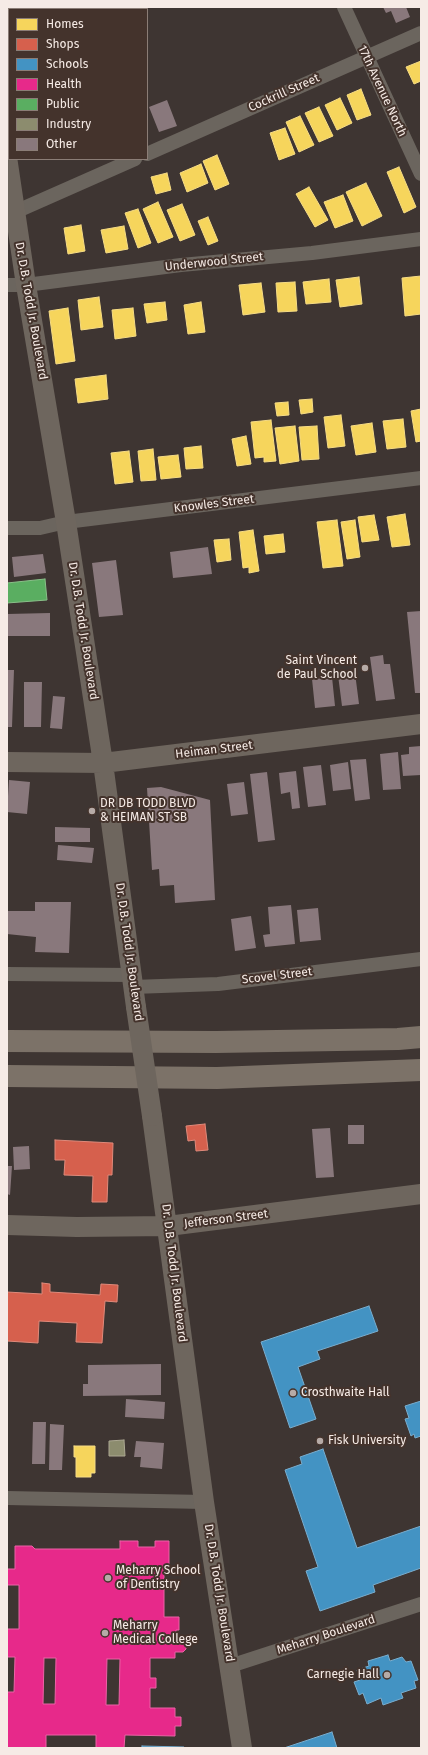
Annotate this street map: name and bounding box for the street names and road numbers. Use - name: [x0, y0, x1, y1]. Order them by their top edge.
- street label: 17th Avenue North: [354, 43, 410, 139]
- street label: Cockrill Street: [246, 71, 322, 115]
- street label: Dr. D.B. Todd Jr. Boulevard: [12, 241, 50, 381]
- street label: Underwood Street: [164, 250, 264, 274]
- street label: Knowles Street: [173, 492, 255, 516]
- street label: Dr. D.B. Todd Jr. Boulevard: [65, 561, 101, 701]
- street label: Heiman Street: [175, 738, 253, 762]
- street label: Dr. D.B. Todd Jr. Boulevard: [112, 882, 146, 1022]
- street label: Scovel Street: [241, 965, 313, 987]
- street label: Dr. D.B. Todd Jr. Boulevard: [158, 1203, 190, 1343]
- street label: Jefferson Street: [183, 1207, 269, 1231]
- street label: Dr. D.B. Todd Jr. Boulevard: [201, 1523, 237, 1663]
- street label: Meharry Boulevard: [275, 1612, 377, 1658]

